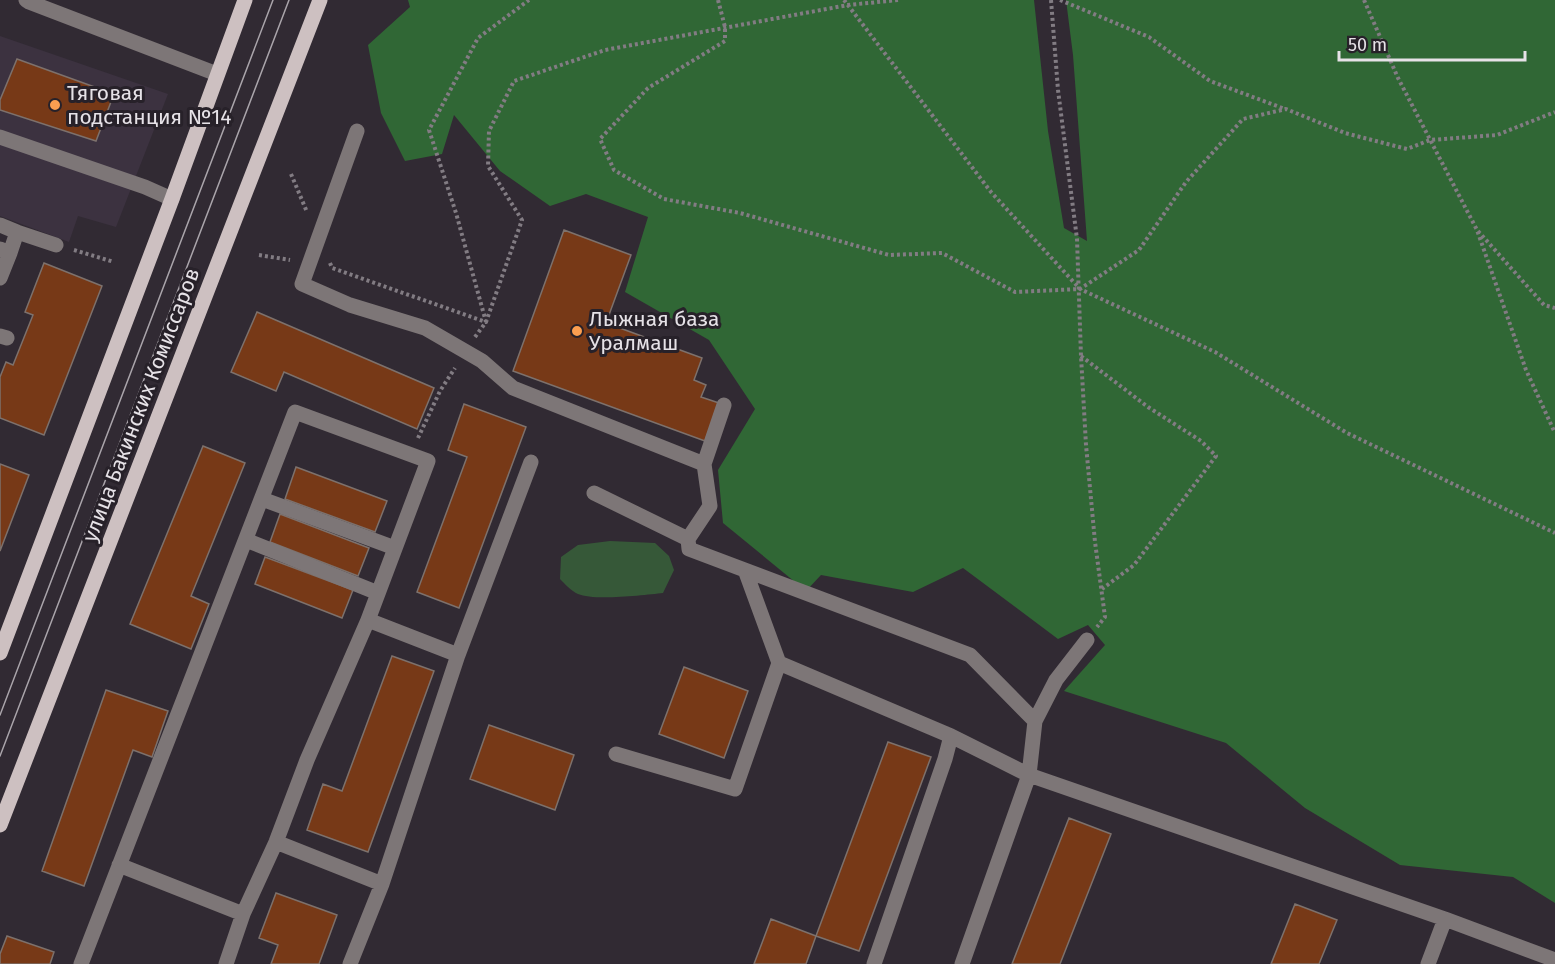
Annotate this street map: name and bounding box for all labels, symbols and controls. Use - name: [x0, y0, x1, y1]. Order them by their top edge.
- scale bar: [1339, 24, 1525, 62]
- text: 50 m: [1348, 34, 1387, 56]
- place label: Тяговая подстанция №14: [67, 80, 232, 130]
- marker: Тяговая подстанция №14: [48, 98, 62, 112]
- street label: улица Бакинских Комиссаров: [77, 264, 205, 546]
- place label: Лыжная база Уралмаш: [589, 306, 719, 356]
- marker: Лыжная база Уралмаш: [570, 324, 584, 338]

